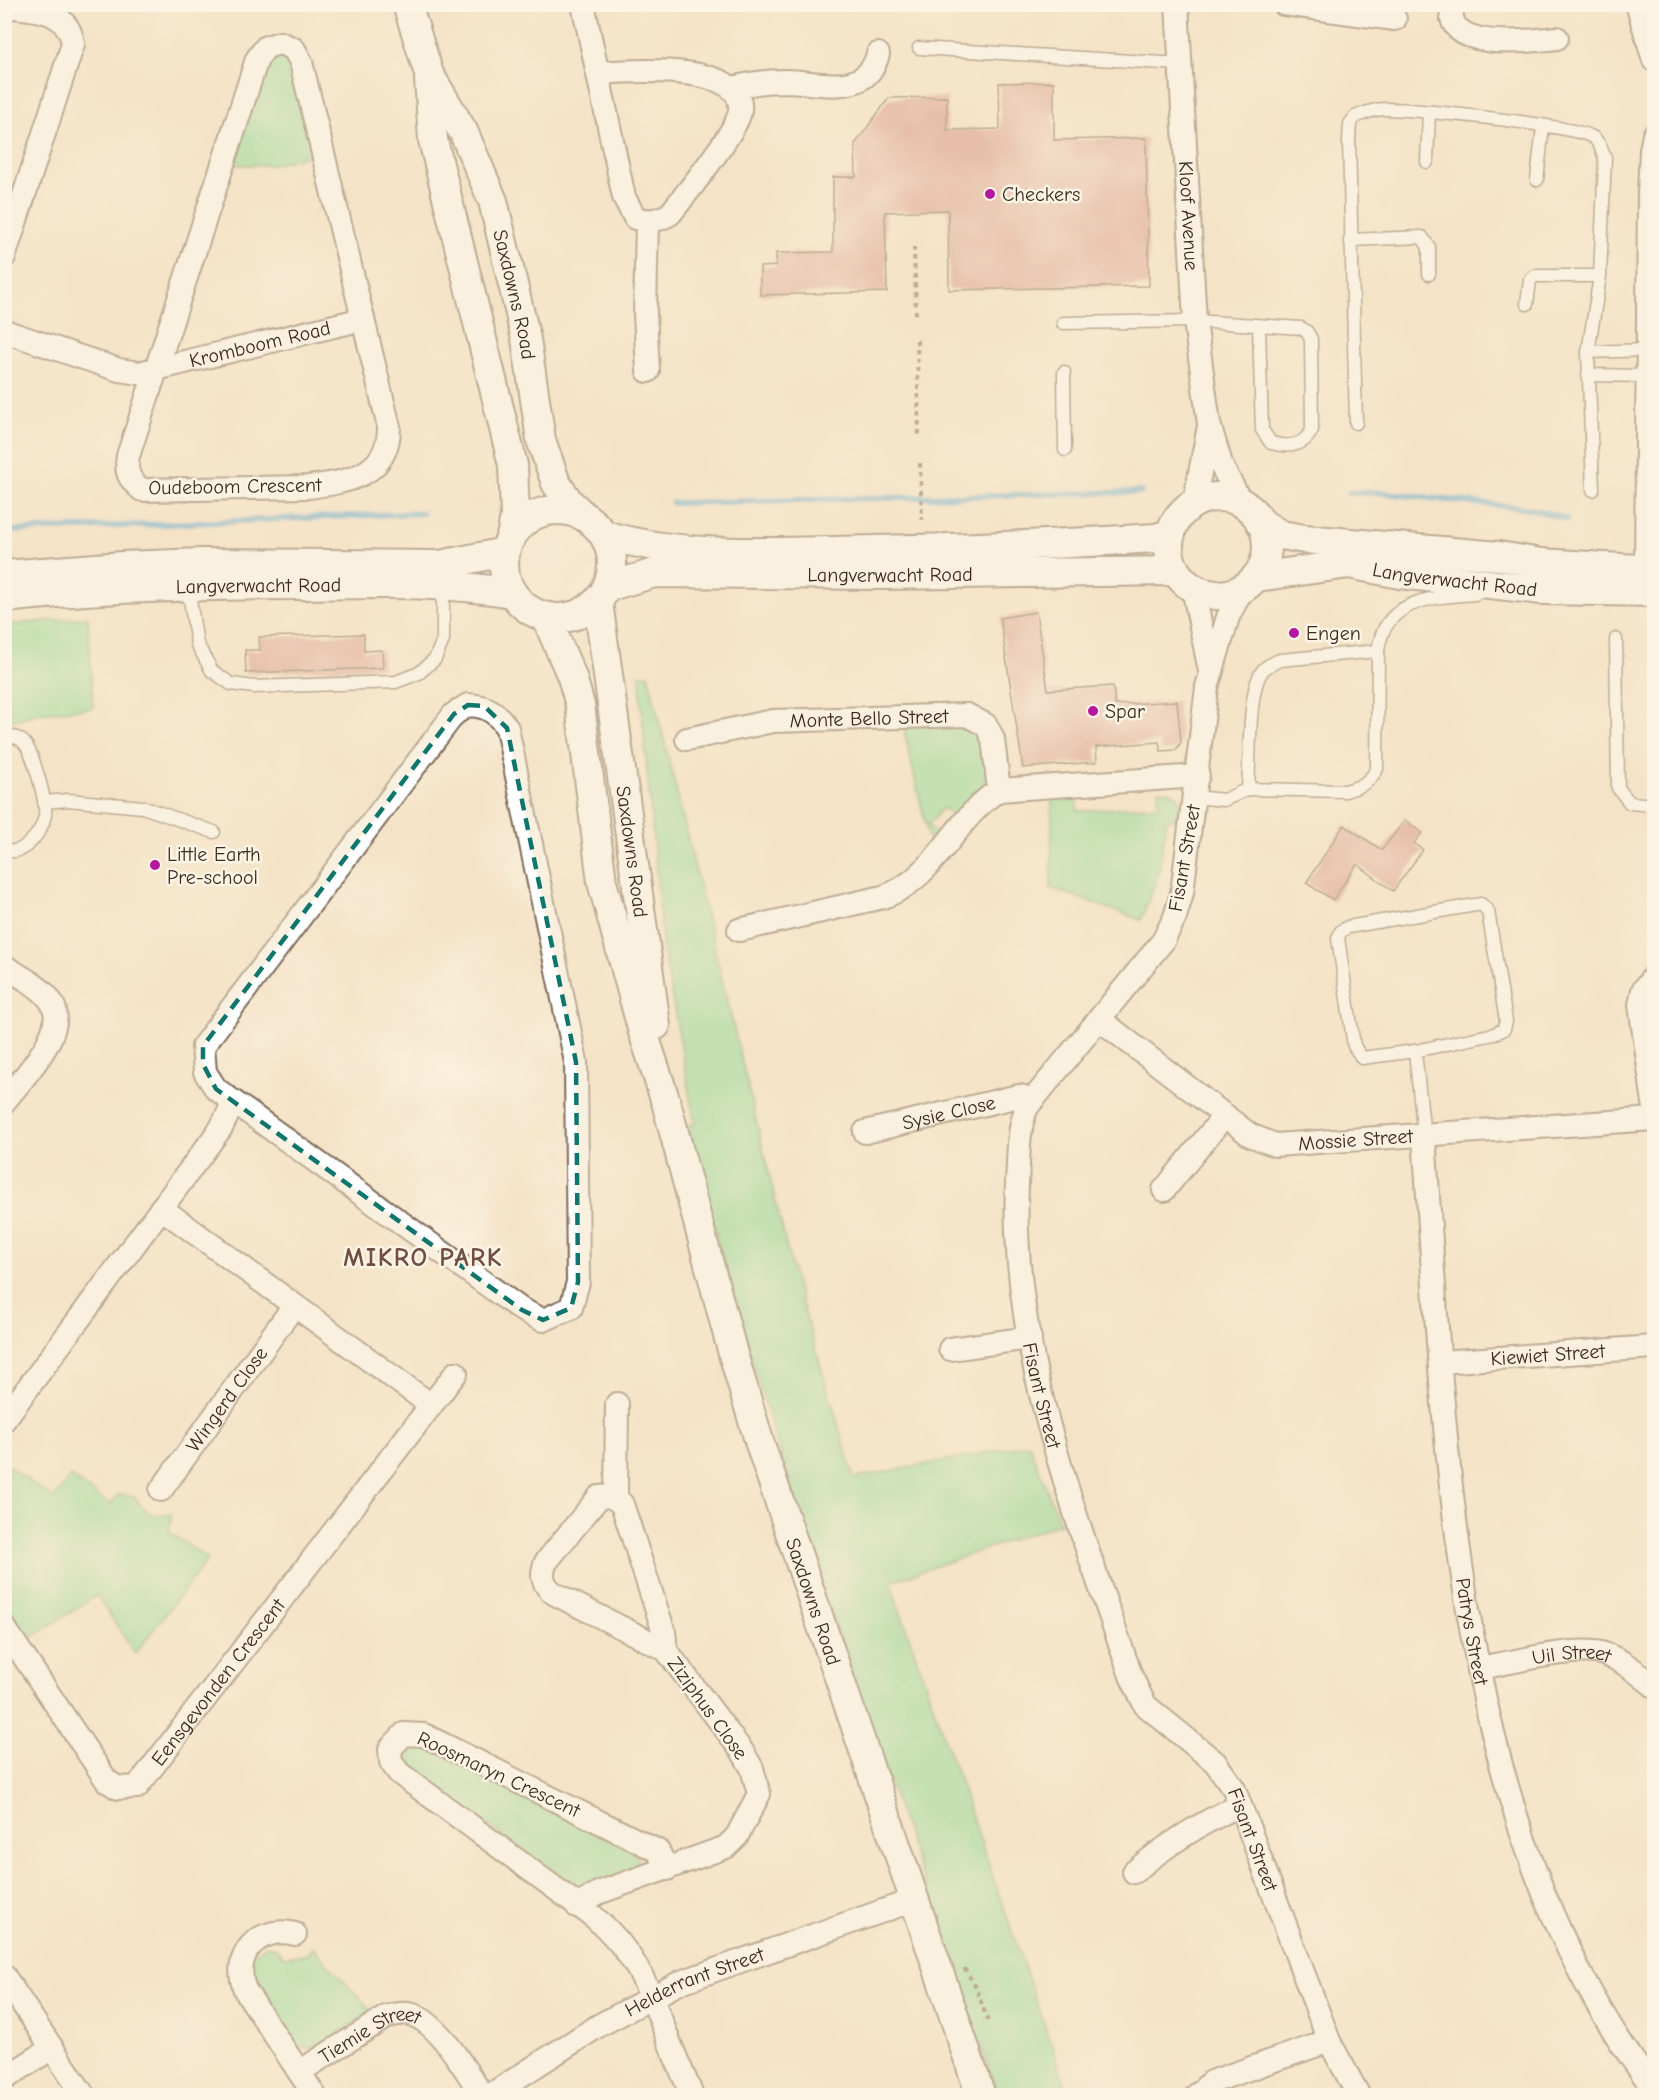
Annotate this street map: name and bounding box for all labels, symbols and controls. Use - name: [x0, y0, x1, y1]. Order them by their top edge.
- street label: Kloof Avenue: [1174, 160, 1203, 271]
- place label: Checkers: [1002, 183, 1080, 206]
- marker: Checkers: [983, 187, 997, 201]
- street label: Saxdowns Road: [488, 227, 540, 361]
- street label: Kromboom Road: [187, 316, 333, 372]
- street label: Oudeboom Crescent: [148, 473, 323, 500]
- street label: Langverwacht Road: [1371, 558, 1538, 601]
- street label: Langverwacht Road: [807, 563, 973, 587]
- street label: Langverwacht Road: [175, 573, 342, 599]
- place label: Engen: [1306, 622, 1361, 645]
- marker: Engen: [1287, 626, 1301, 640]
- place label: Spar: [1105, 700, 1145, 723]
- marker: Spar: [1086, 704, 1100, 718]
- street label: Monte Bello Street: [789, 705, 950, 732]
- street label: Saxdowns Road: [611, 784, 652, 919]
- street label: Fisant Street: [1164, 802, 1205, 913]
- place label: Little Earth Pre-school: [167, 843, 261, 889]
- marker: Little Earth Pre-school: [148, 858, 162, 872]
- street label: Sysie Close: [900, 1091, 998, 1135]
- street label: Mossie Street: [1297, 1124, 1415, 1155]
- district label: MIKRO PARK: [343, 1243, 503, 1273]
- street label: Kiewiet Street: [1490, 1339, 1607, 1370]
- street label: Fisant Street: [1018, 1341, 1066, 1452]
- street label: Wingerd Close: [181, 1343, 272, 1456]
- street label: Saxdowns Road: [781, 1535, 845, 1668]
- street label: Patrys Street: [1451, 1576, 1493, 1688]
- street label: Eensgevonden Crescent: [147, 1593, 291, 1770]
- street label: Uil Street: [1530, 1640, 1616, 1669]
- street label: Ziziphus Close: [663, 1652, 753, 1764]
- street label: Roosmaryn Crescent: [414, 1727, 585, 1823]
- street label: Fisant Street: [1223, 1785, 1283, 1896]
- street label: Helderrant Street: [621, 1942, 768, 2022]
- street label: Tiemie Street: [315, 2002, 426, 2069]

